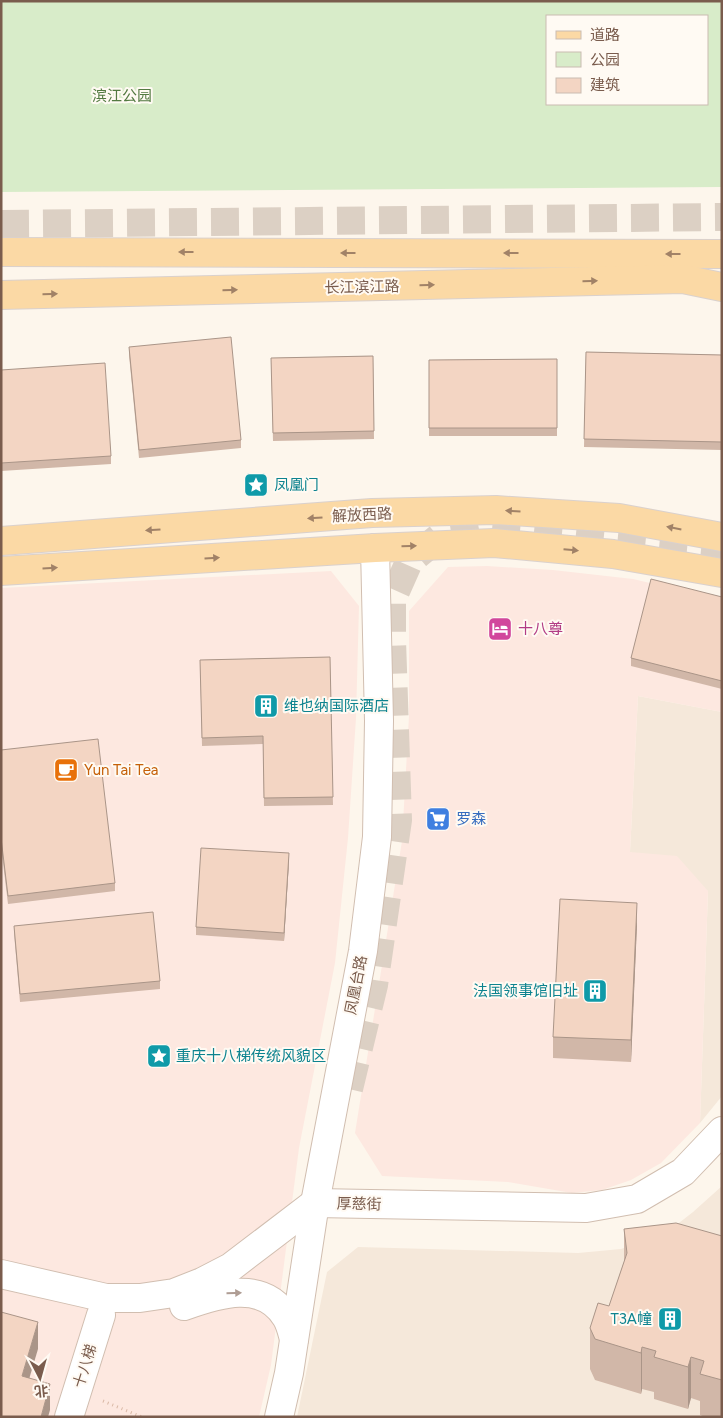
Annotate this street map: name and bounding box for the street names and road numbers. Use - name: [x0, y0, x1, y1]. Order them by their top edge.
- street label: 长江滨江路: [324, 277, 400, 297]
- street label: 解放西路: [332, 504, 392, 526]
- street label: 凤凰台路: [341, 954, 371, 1016]
- street label: 厚慈街: [336, 1195, 382, 1213]
- street label: 十八梯: [69, 1342, 101, 1390]

